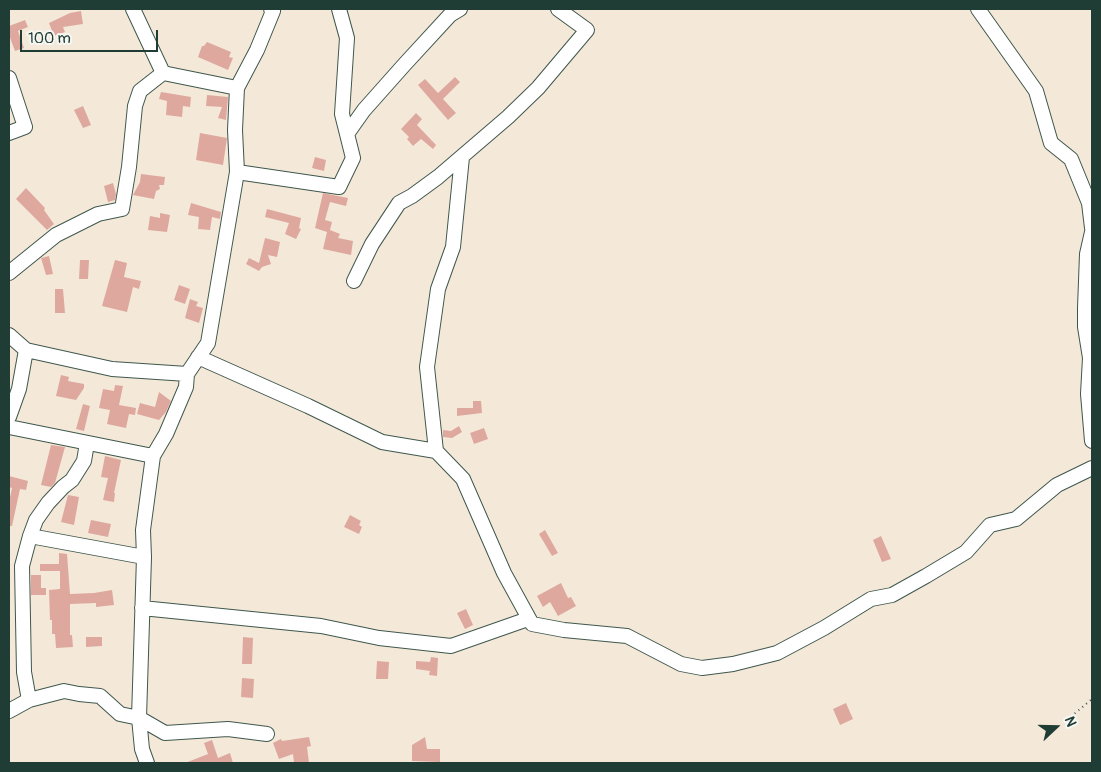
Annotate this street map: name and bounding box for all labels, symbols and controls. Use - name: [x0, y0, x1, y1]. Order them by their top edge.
- scale bar: [22, 20, 160, 52]
- text: 100 m: [28, 29, 71, 48]
- north arrow: [1031, 702, 1081, 752]
- text: N: [1061, 714, 1080, 729]

